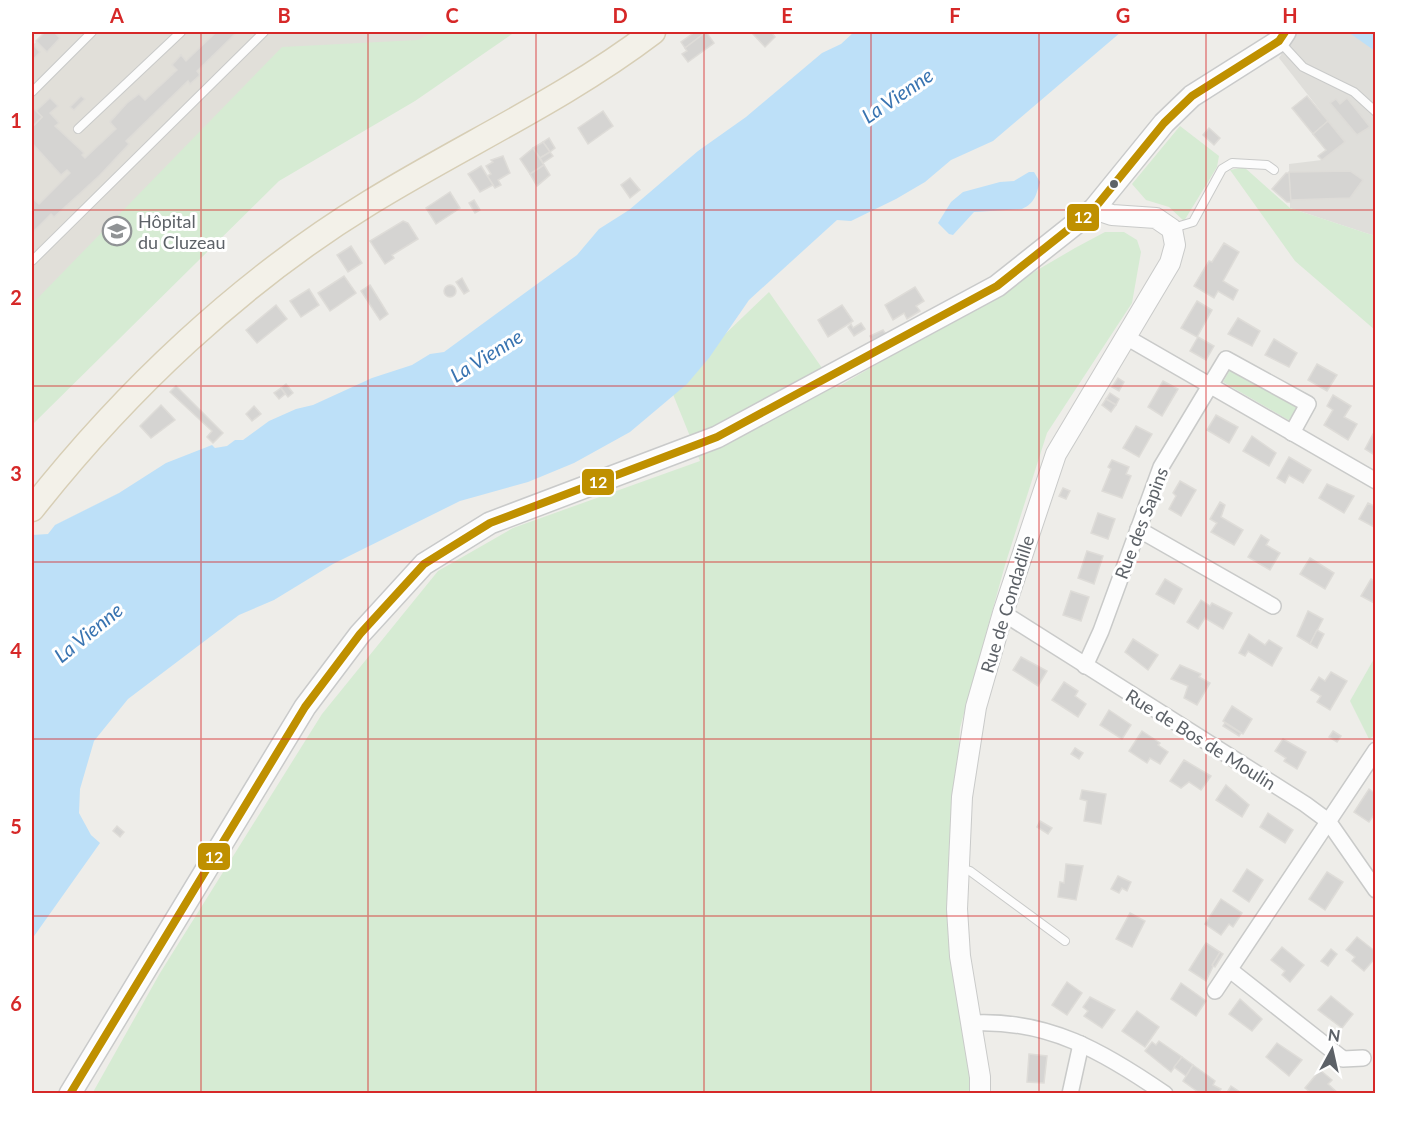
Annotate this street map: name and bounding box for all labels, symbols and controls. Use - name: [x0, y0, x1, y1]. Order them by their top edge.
- text: A: [109, 3, 124, 27]
- text: B: [277, 3, 291, 27]
- text: C: [445, 3, 459, 27]
- text: D: [612, 3, 628, 27]
- text: E: [781, 3, 793, 27]
- text: F: [949, 3, 961, 27]
- text: G: [1116, 3, 1130, 27]
- text: H: [1282, 3, 1298, 27]
- water label: La Vienne: [857, 62, 937, 128]
- text: 1: [10, 108, 22, 132]
- unlabelled marker: [1108, 178, 1120, 190]
- line badge: 12: [1066, 203, 1100, 232]
- text: 12: [1074, 207, 1092, 226]
- place label: Hôpital du Cluzeau: [138, 210, 225, 253]
- school or university icon: Hôpital du Cluzeau: [101, 215, 133, 247]
- text: 2: [10, 285, 22, 309]
- water label: La Vienne: [445, 323, 527, 387]
- text: 3: [10, 461, 22, 485]
- street label: Rue des Sapins: [1110, 464, 1172, 582]
- line badge: 12: [581, 468, 615, 496]
- text: 12: [589, 472, 607, 491]
- street label: Rue de Condadille: [976, 533, 1038, 675]
- water label: La Vienne: [49, 597, 127, 667]
- text: 4: [10, 638, 22, 662]
- street label: Rue de Bos de Moulin: [1122, 684, 1280, 794]
- text: 5: [10, 814, 22, 838]
- line badge: 12: [197, 842, 231, 871]
- text: 12: [205, 847, 223, 866]
- text: 6: [10, 991, 22, 1015]
- north arrow: [1302, 1020, 1362, 1080]
- text: N: [1327, 1024, 1342, 1045]

